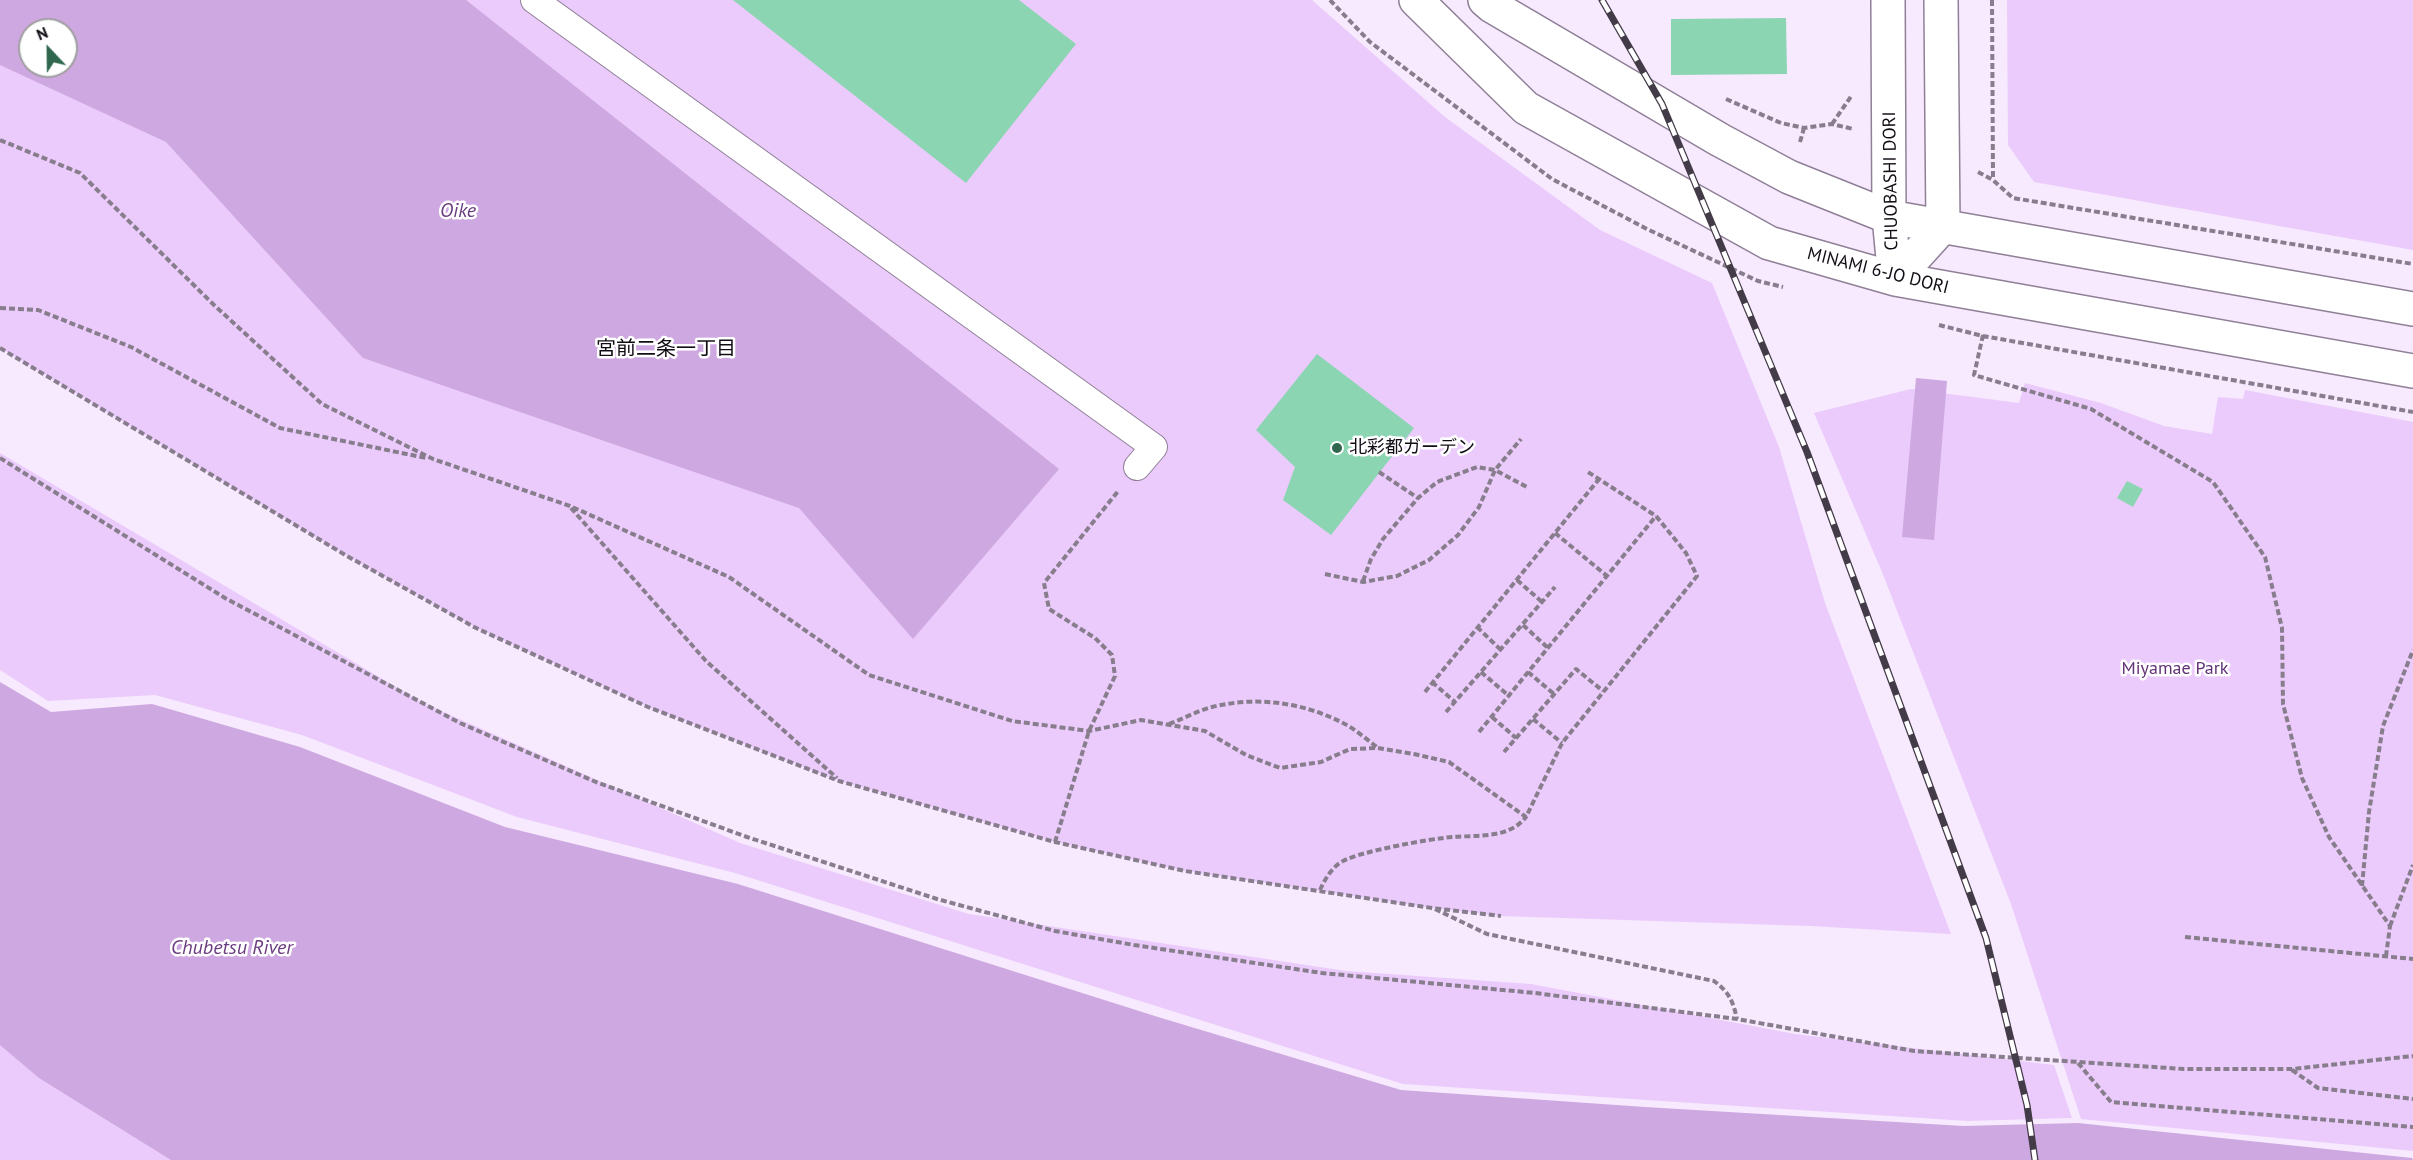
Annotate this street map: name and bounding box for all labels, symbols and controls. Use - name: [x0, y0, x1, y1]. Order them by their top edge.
- north arrow: [18, 18, 78, 78]
- text: N: [33, 22, 51, 44]
- street label: CHUOBASHI DORI: [1879, 111, 1903, 251]
- water label: Oike: [440, 199, 476, 223]
- street label: MINAMI 6-JO DORI: [1805, 243, 1951, 299]
- district label: 宮前二条一丁目: [596, 337, 736, 361]
- place label: 北彩都ガーデン: [1349, 437, 1475, 459]
- marker: 北彩都ガーデン: [1330, 441, 1344, 455]
- park label: Miyamae Park: [2122, 658, 2228, 680]
- water label: Chubetsu River: [171, 936, 293, 960]

